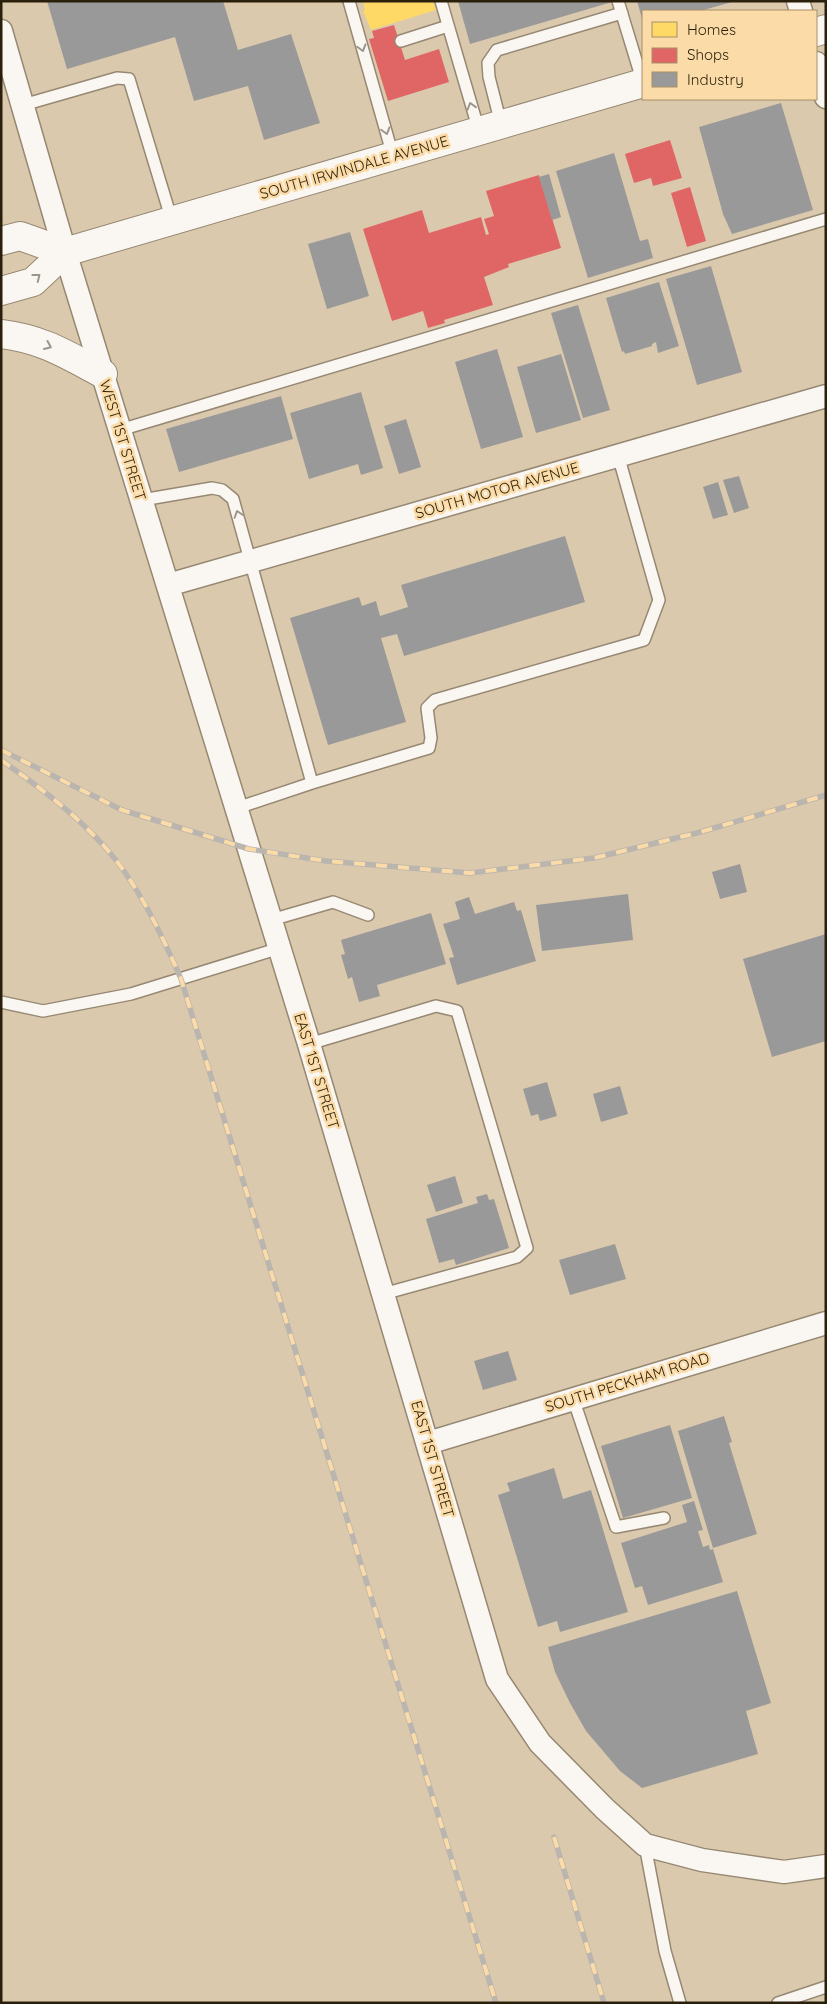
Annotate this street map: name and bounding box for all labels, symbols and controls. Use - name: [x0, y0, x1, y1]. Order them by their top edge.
- legend: [642, 10, 817, 100]
- text: Homes: [687, 20, 736, 39]
- one-way arrow: [356, 44, 367, 53]
- text: Shops: [687, 45, 729, 64]
- text: Industry: [687, 70, 744, 89]
- one-way arrow: [467, 102, 477, 111]
- one-way arrow: [380, 126, 390, 135]
- street label: SOUTH IRWINDALE AVENUE: [257, 131, 451, 203]
- one-way arrow: [31, 274, 40, 283]
- one-way arrow: [43, 339, 52, 350]
- street label: WEST 1ST STREET: [96, 377, 150, 503]
- street label: SOUTH MOTOR AVENUE: [413, 458, 581, 522]
- one-way arrow: [234, 510, 244, 518]
- street label: EAST 1ST STREET: [290, 1011, 344, 1131]
- street label: SOUTH PECKHAM ROAD: [543, 1348, 712, 1416]
- street label: EAST 1ST STREET: [407, 1398, 459, 1520]

